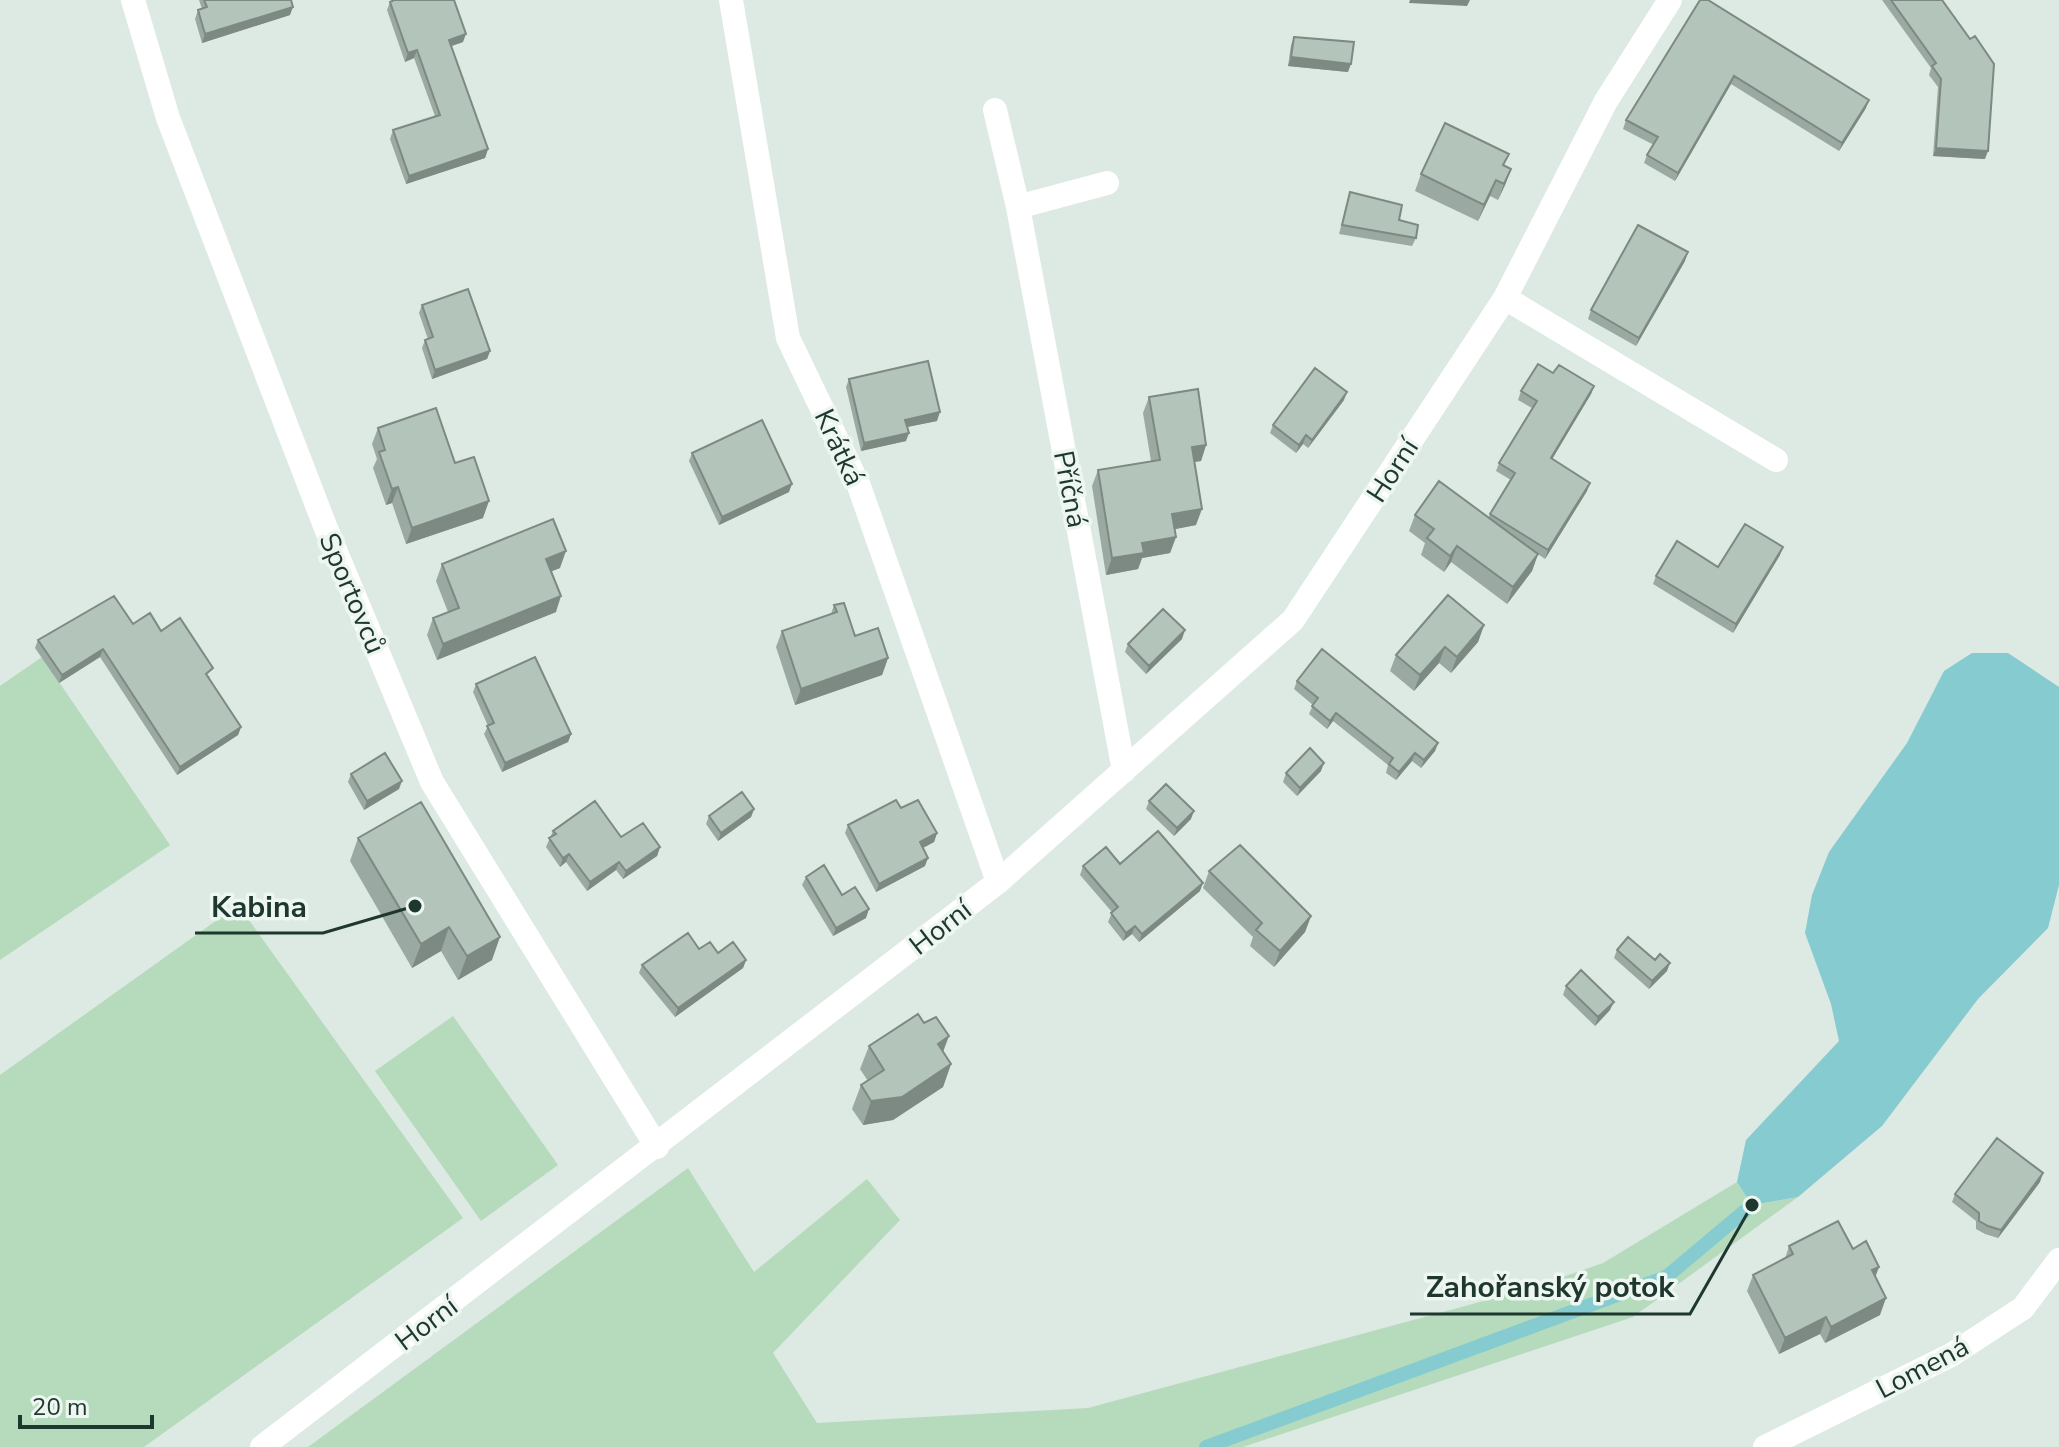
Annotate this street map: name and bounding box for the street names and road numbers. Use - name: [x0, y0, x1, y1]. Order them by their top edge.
- street label: Krátká: [805, 403, 873, 492]
- street label: Horní: [1358, 430, 1428, 510]
- street label: Příčná: [1044, 447, 1096, 531]
- street label: Sportovců: [310, 527, 395, 660]
- street label: Horní: [902, 891, 981, 964]
- street label: Horní: [387, 1287, 467, 1360]
- street label: Lomená: [1869, 1328, 1976, 1408]

